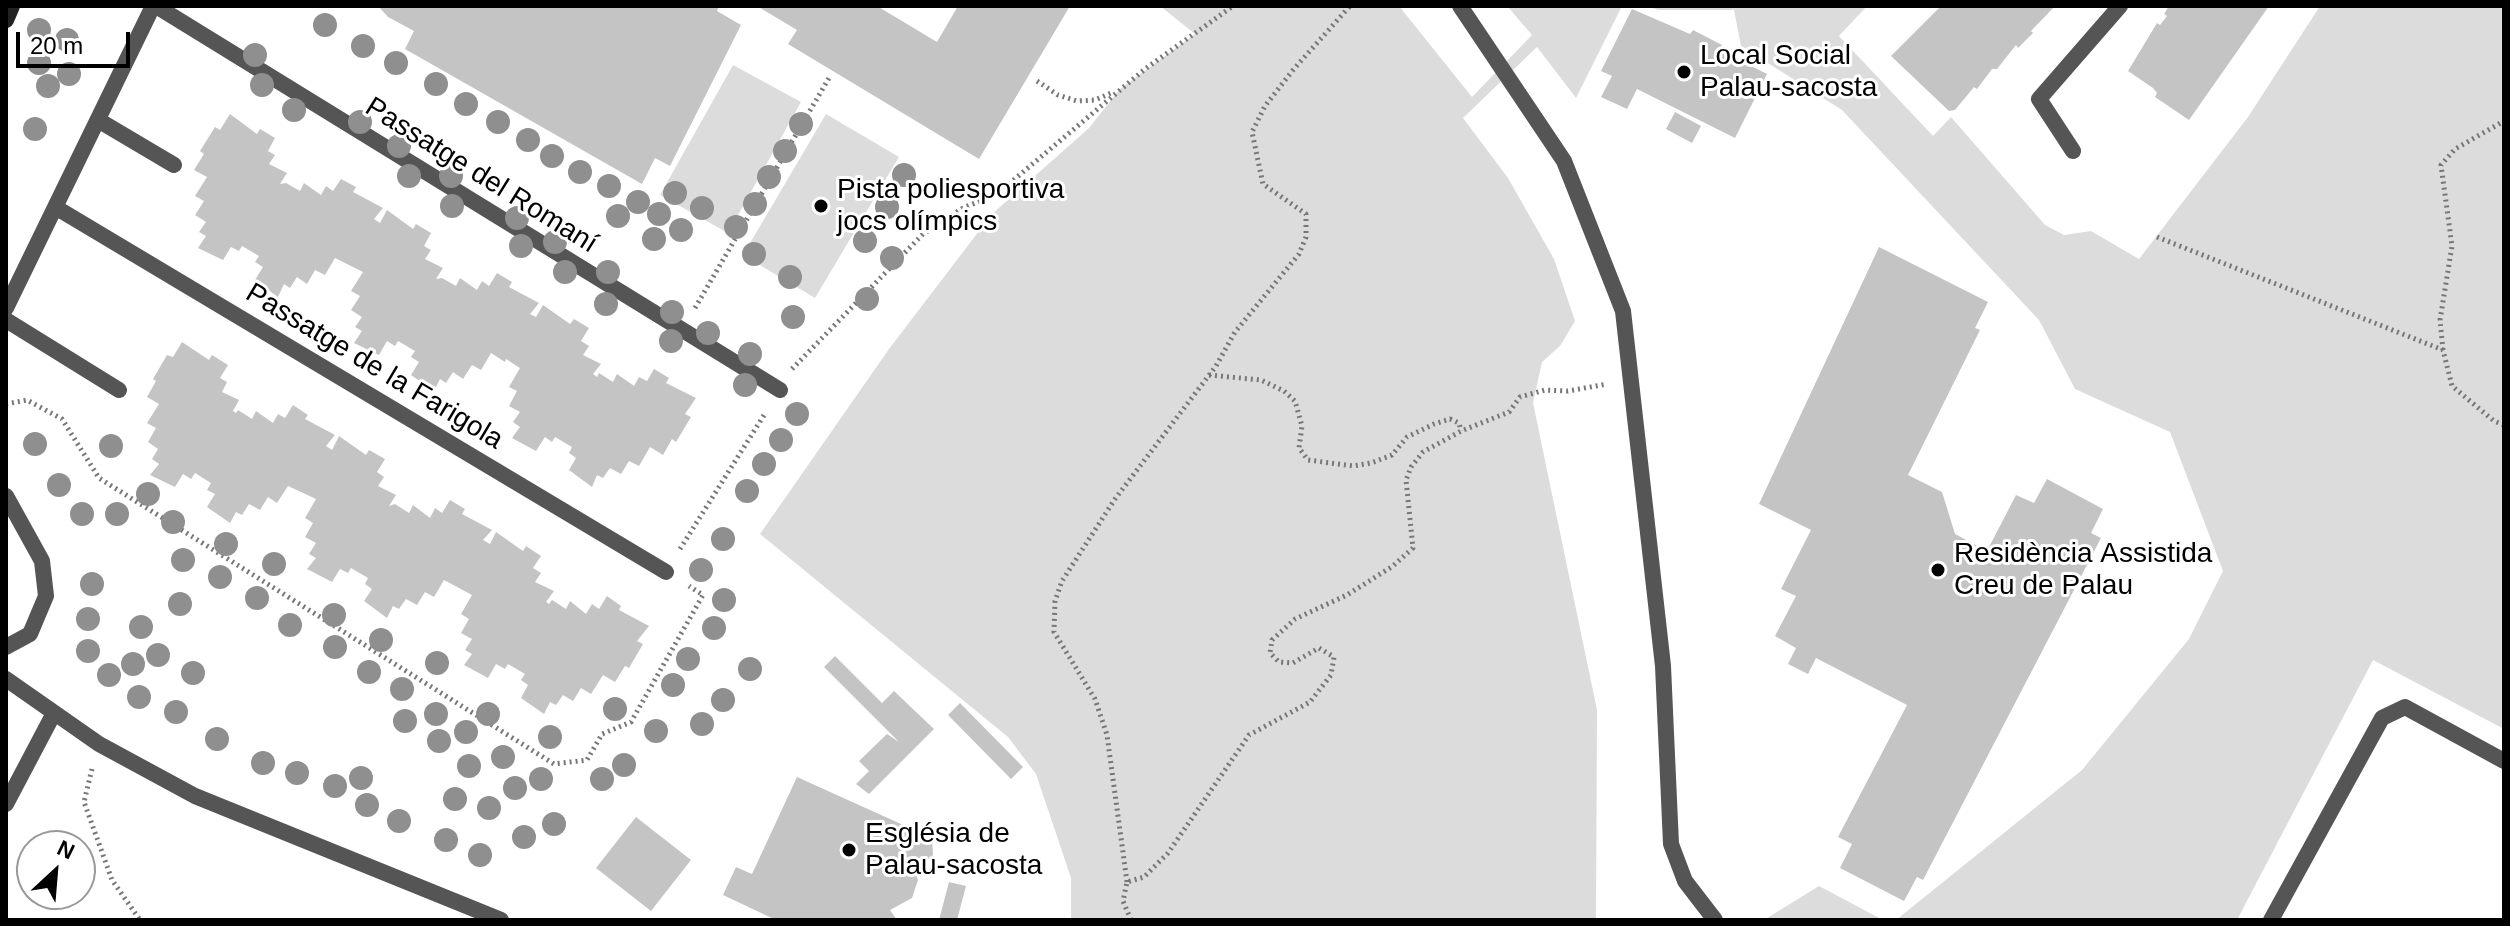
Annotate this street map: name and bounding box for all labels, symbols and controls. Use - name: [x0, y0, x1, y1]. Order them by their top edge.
- scale bar: [20, 16, 134, 66]
- text: 20 m: [30, 32, 83, 59]
- place label: Local Social Palau-sacosta: [1700, 39, 1877, 105]
- marker: Local Social Palau-sacosta: [1675, 63, 1693, 81]
- street label: Passatge del Romaní: [359, 91, 603, 261]
- place label: Pista poliesportiva jocs olímpics: [837, 173, 1064, 239]
- marker: Pista poliesportiva jocs olímpics: [812, 197, 830, 215]
- street label: Passatge de la Farigola: [239, 277, 509, 457]
- place label: Residència Assistida Creu de Palau: [1954, 537, 2212, 603]
- marker: Residència Assistida Creu de Palau: [1929, 561, 1947, 579]
- place label: Església de Palau-sacosta: [865, 817, 1042, 883]
- north arrow: [16, 830, 96, 910]
- text: N: [53, 835, 78, 864]
- marker: Església de Palau-sacosta: [840, 841, 858, 859]

